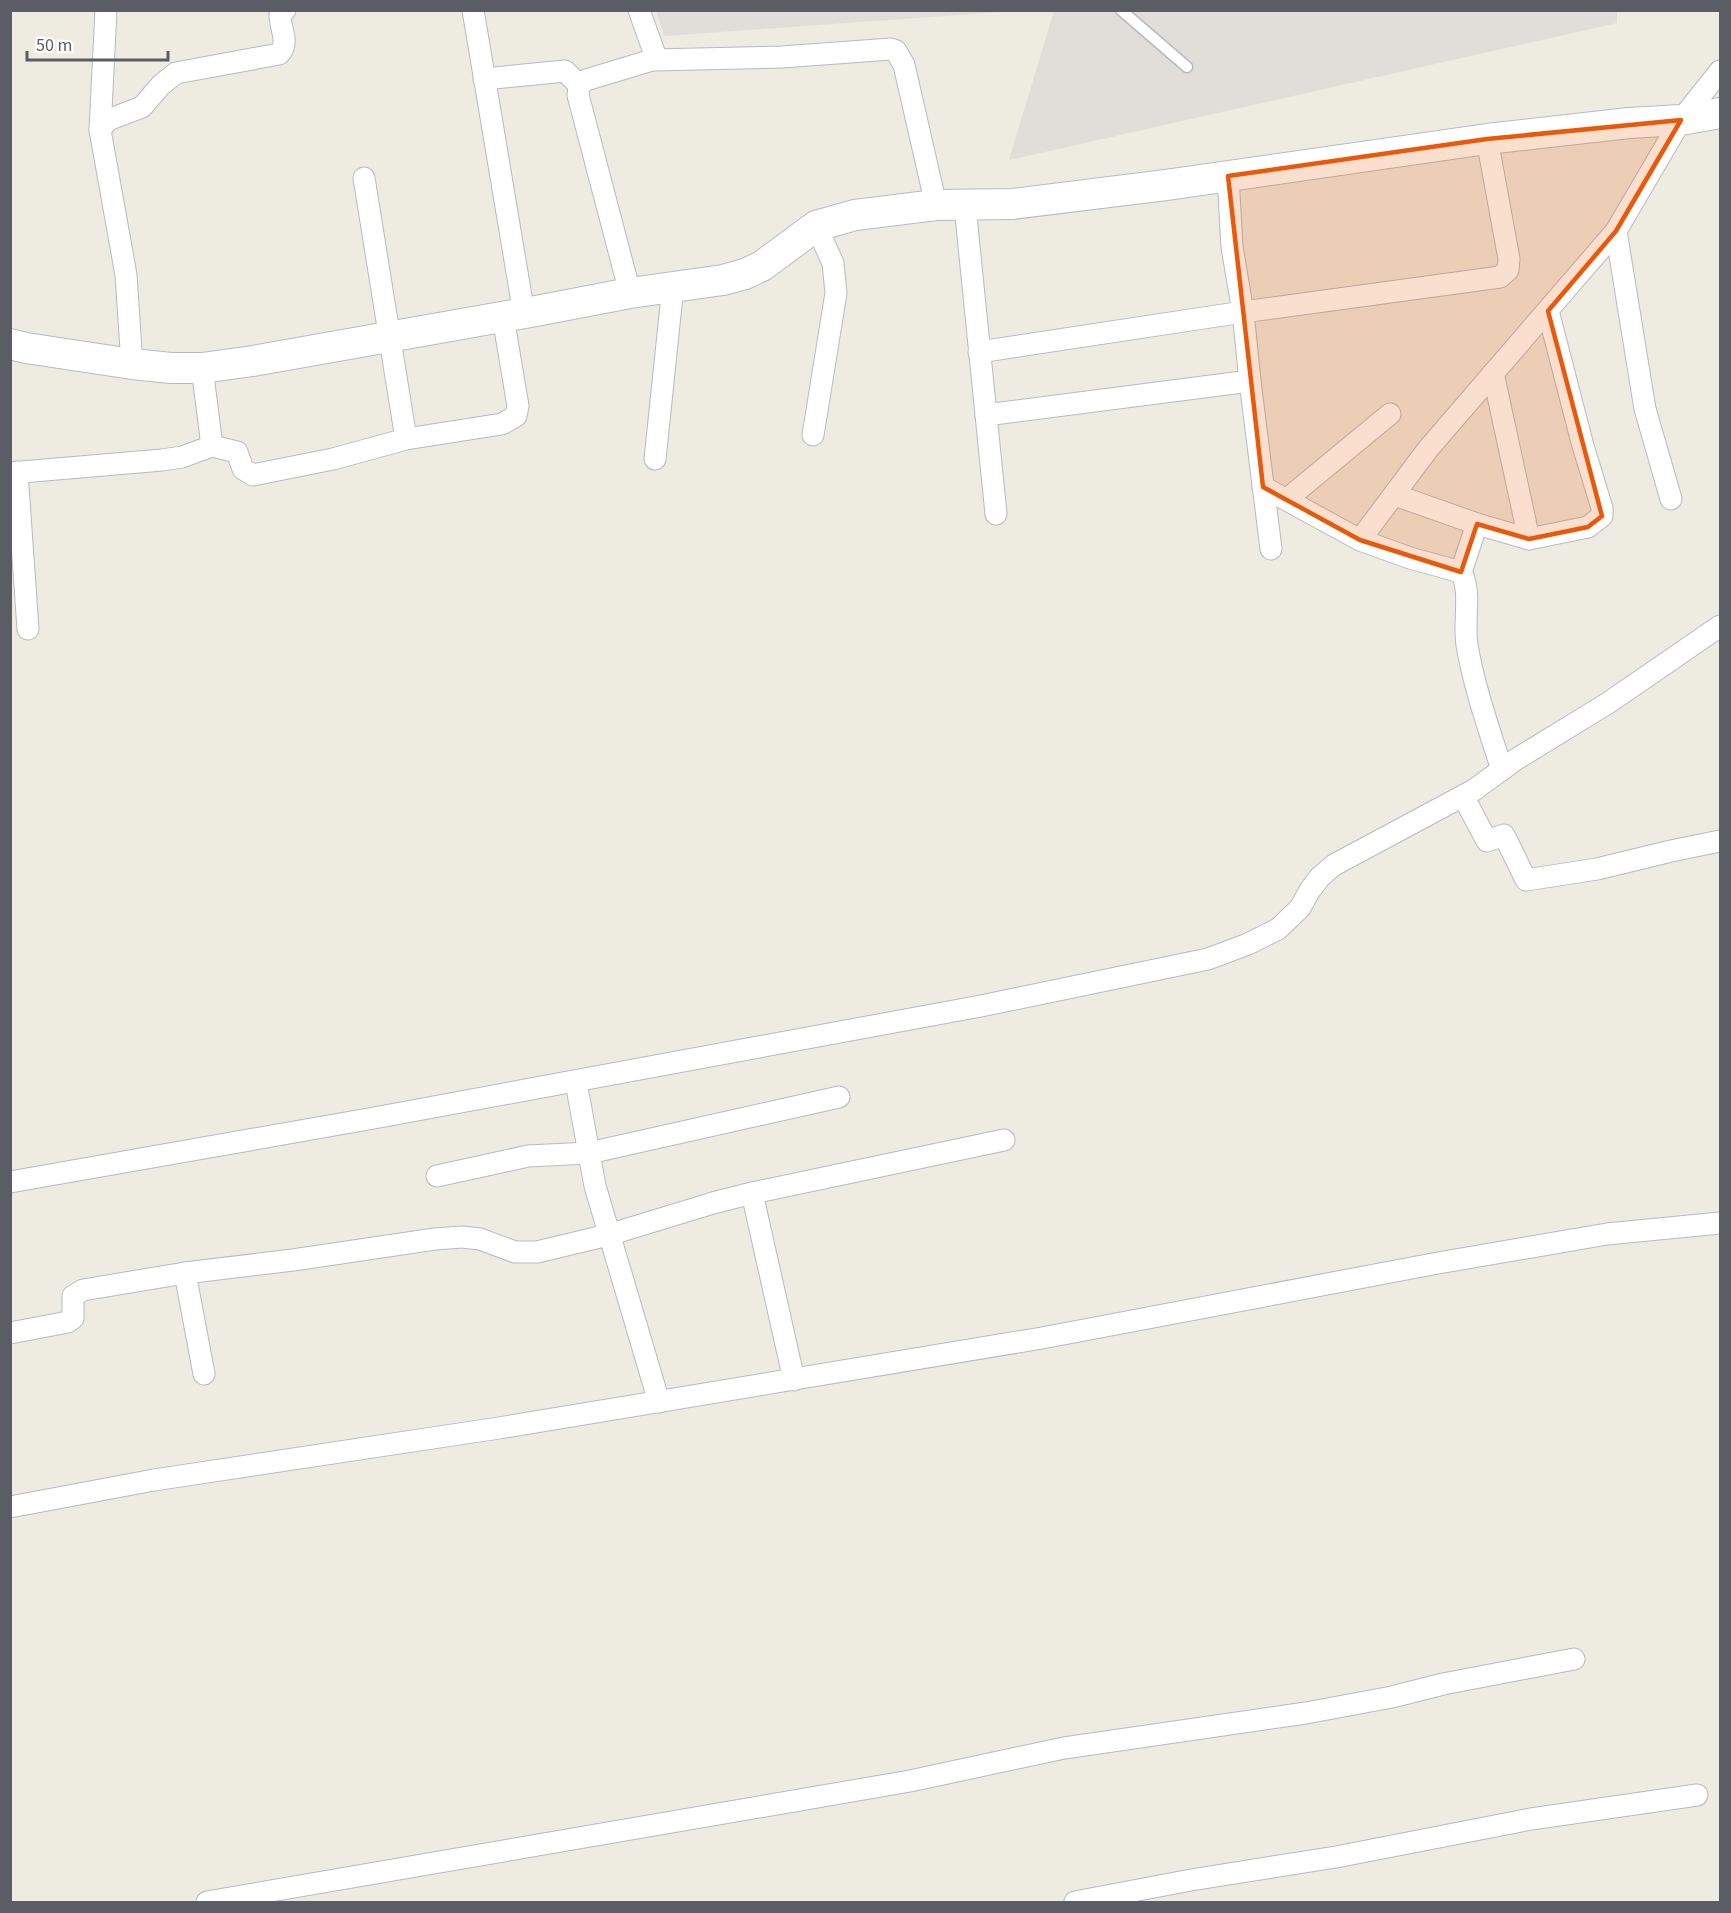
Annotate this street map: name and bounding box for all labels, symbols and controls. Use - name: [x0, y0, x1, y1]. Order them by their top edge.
- scale bar: [27, 24, 168, 62]
- text: 50 m: [36, 33, 72, 58]

